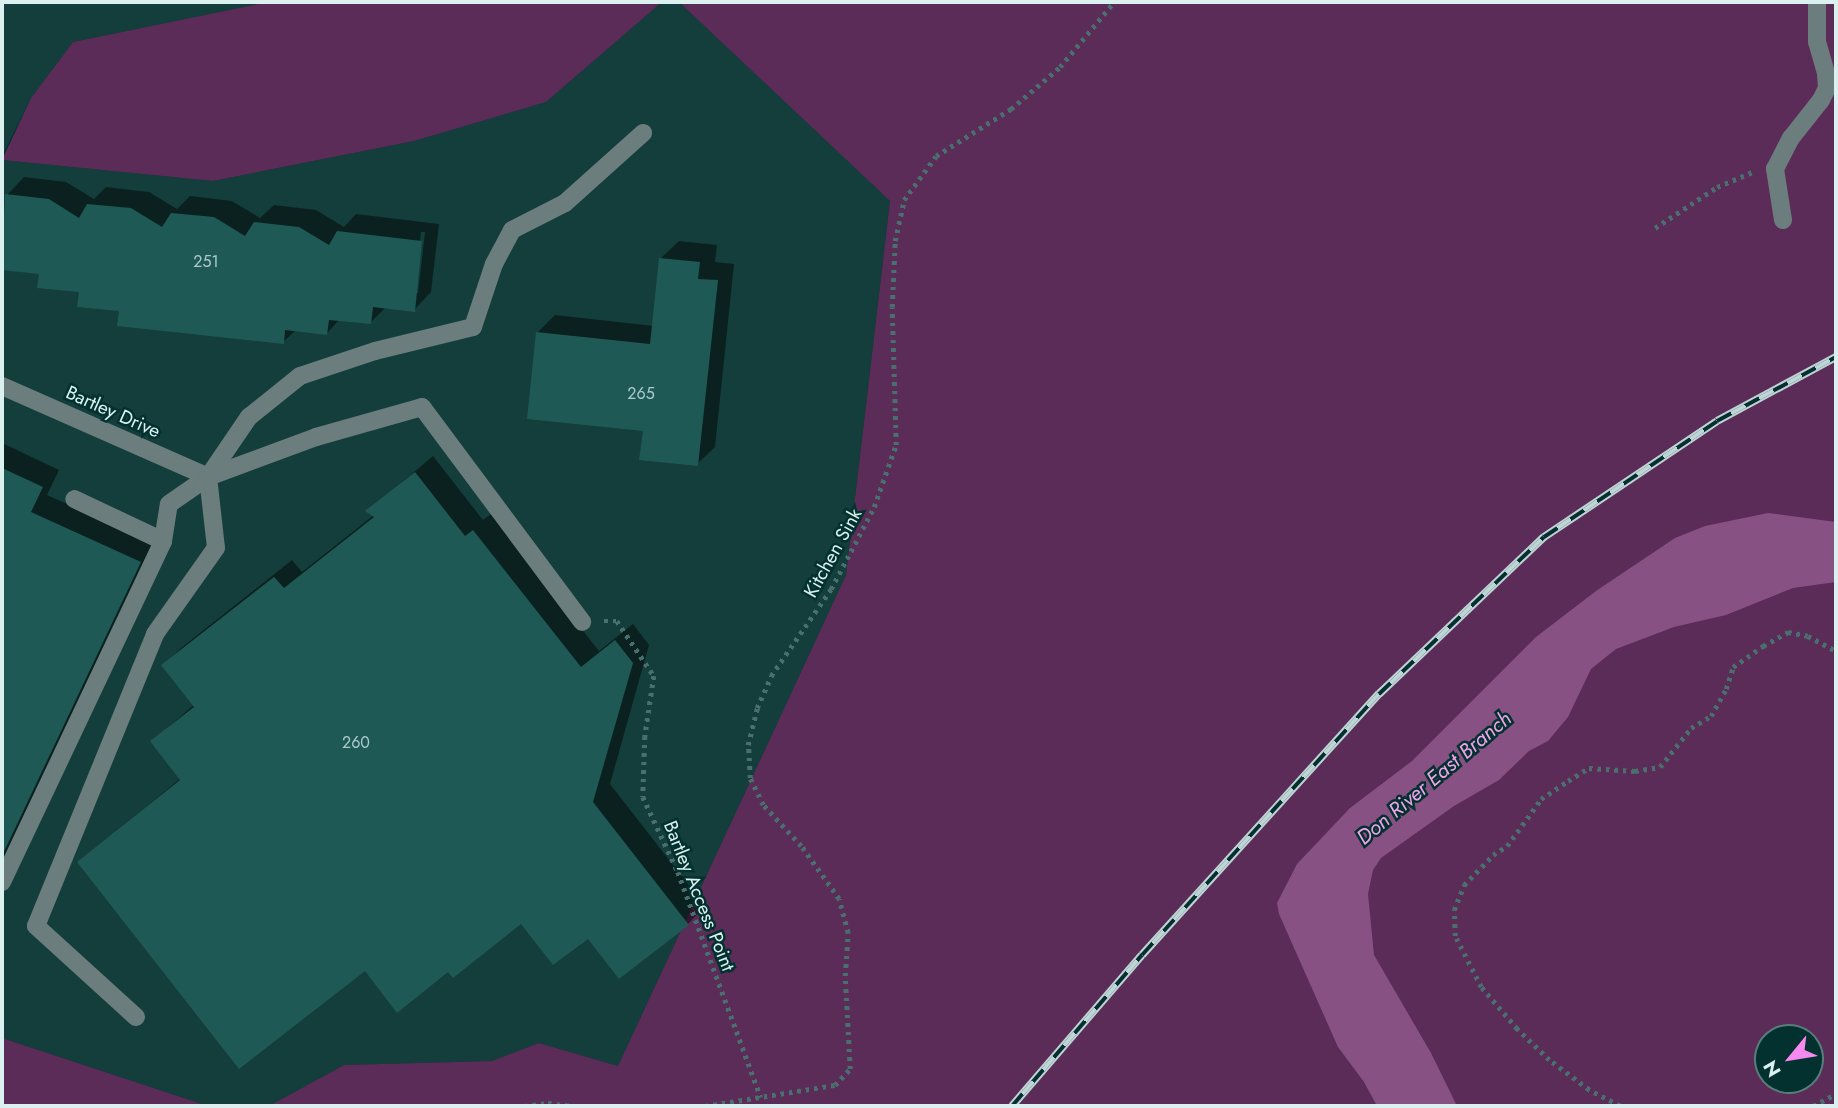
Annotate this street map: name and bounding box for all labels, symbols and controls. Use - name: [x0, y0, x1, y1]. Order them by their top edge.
- house number: 251: [193, 252, 219, 272]
- street label: Bartley Drive: [62, 381, 164, 443]
- house number: 265: [627, 384, 655, 404]
- street label: Kitchen Sink: [799, 504, 867, 602]
- water label: Don River East Branch: [1351, 706, 1517, 850]
- house number: 260: [342, 733, 370, 753]
- street label: Bartley Access Point: [658, 818, 740, 974]
- north arrow: [1754, 1024, 1824, 1094]
- text: N: [1757, 1055, 1788, 1082]

